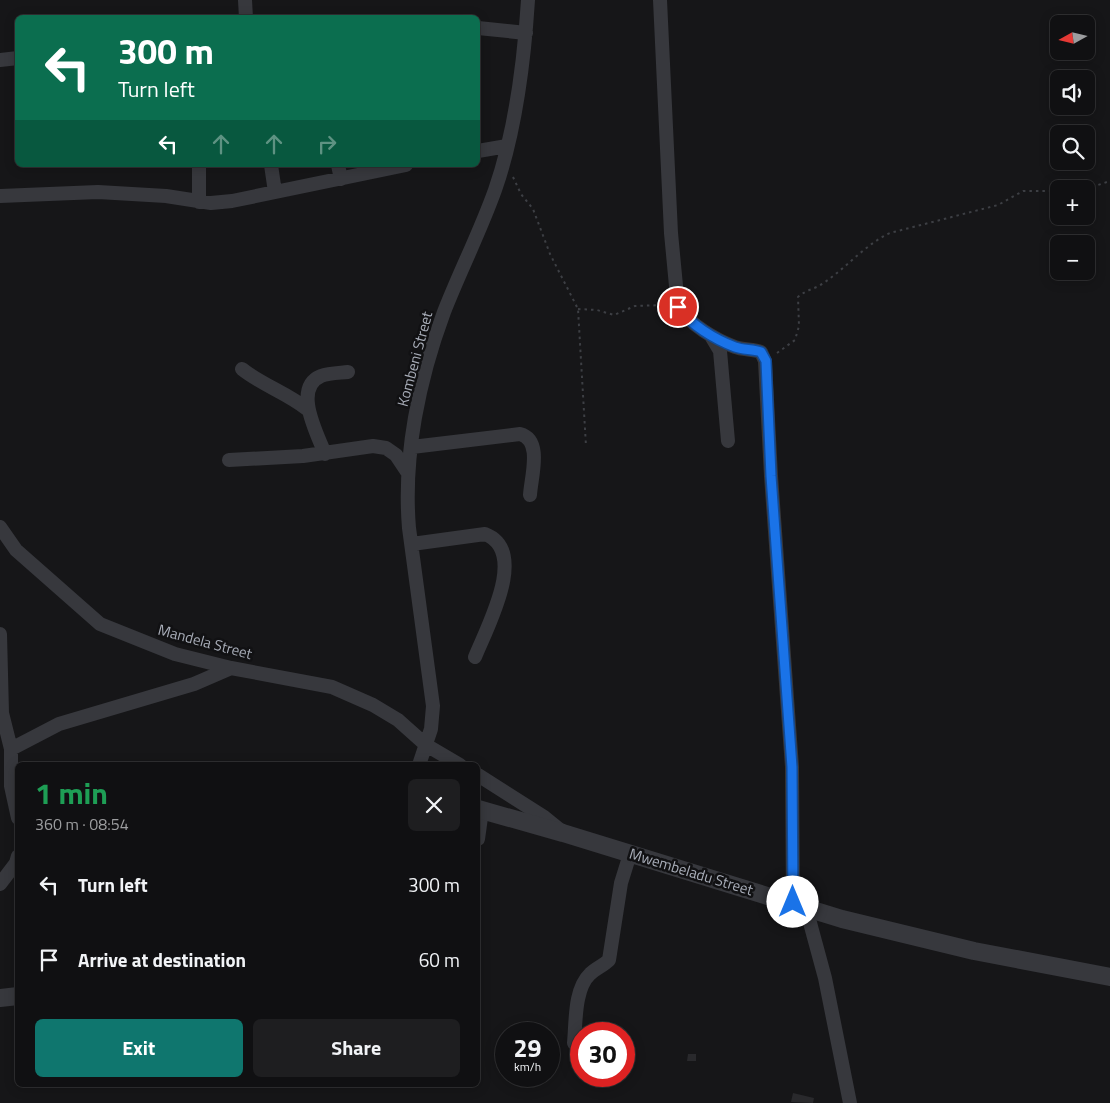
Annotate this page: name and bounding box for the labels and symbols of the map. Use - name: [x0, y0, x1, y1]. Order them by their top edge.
- north arrow: [1050, 15, 1095, 60]
- pin: [657, 286, 699, 328]
- street label: Kombeni Street: [391, 308, 438, 409]
- street label: Mandela Street: [155, 618, 255, 665]
- street label: Mwembeladu Street: [626, 842, 757, 902]
- position arrow: [766, 875, 818, 927]
- speed limit sign: 30: [570, 1022, 635, 1087]

